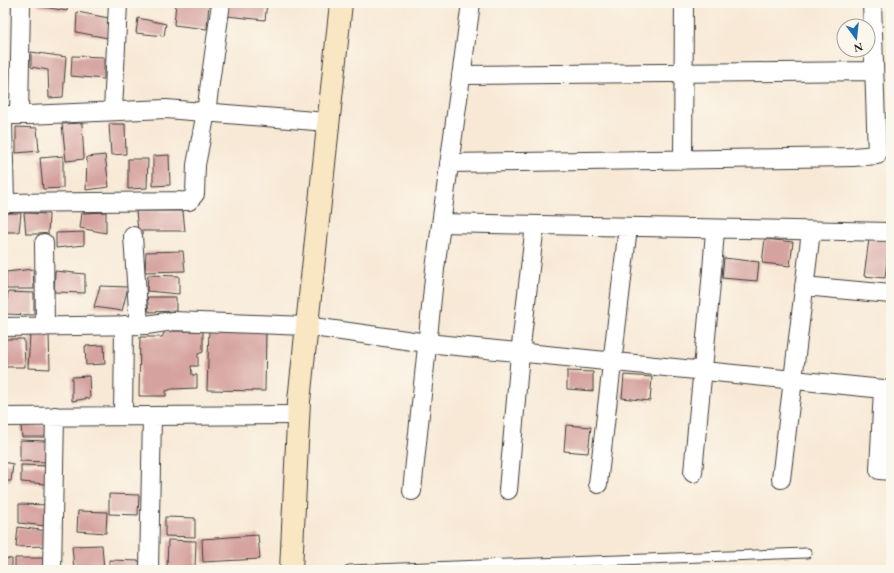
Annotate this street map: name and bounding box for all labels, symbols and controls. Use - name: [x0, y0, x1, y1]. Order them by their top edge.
- north arrow: [836, 18, 876, 58]
- text: N: [852, 40, 865, 56]

